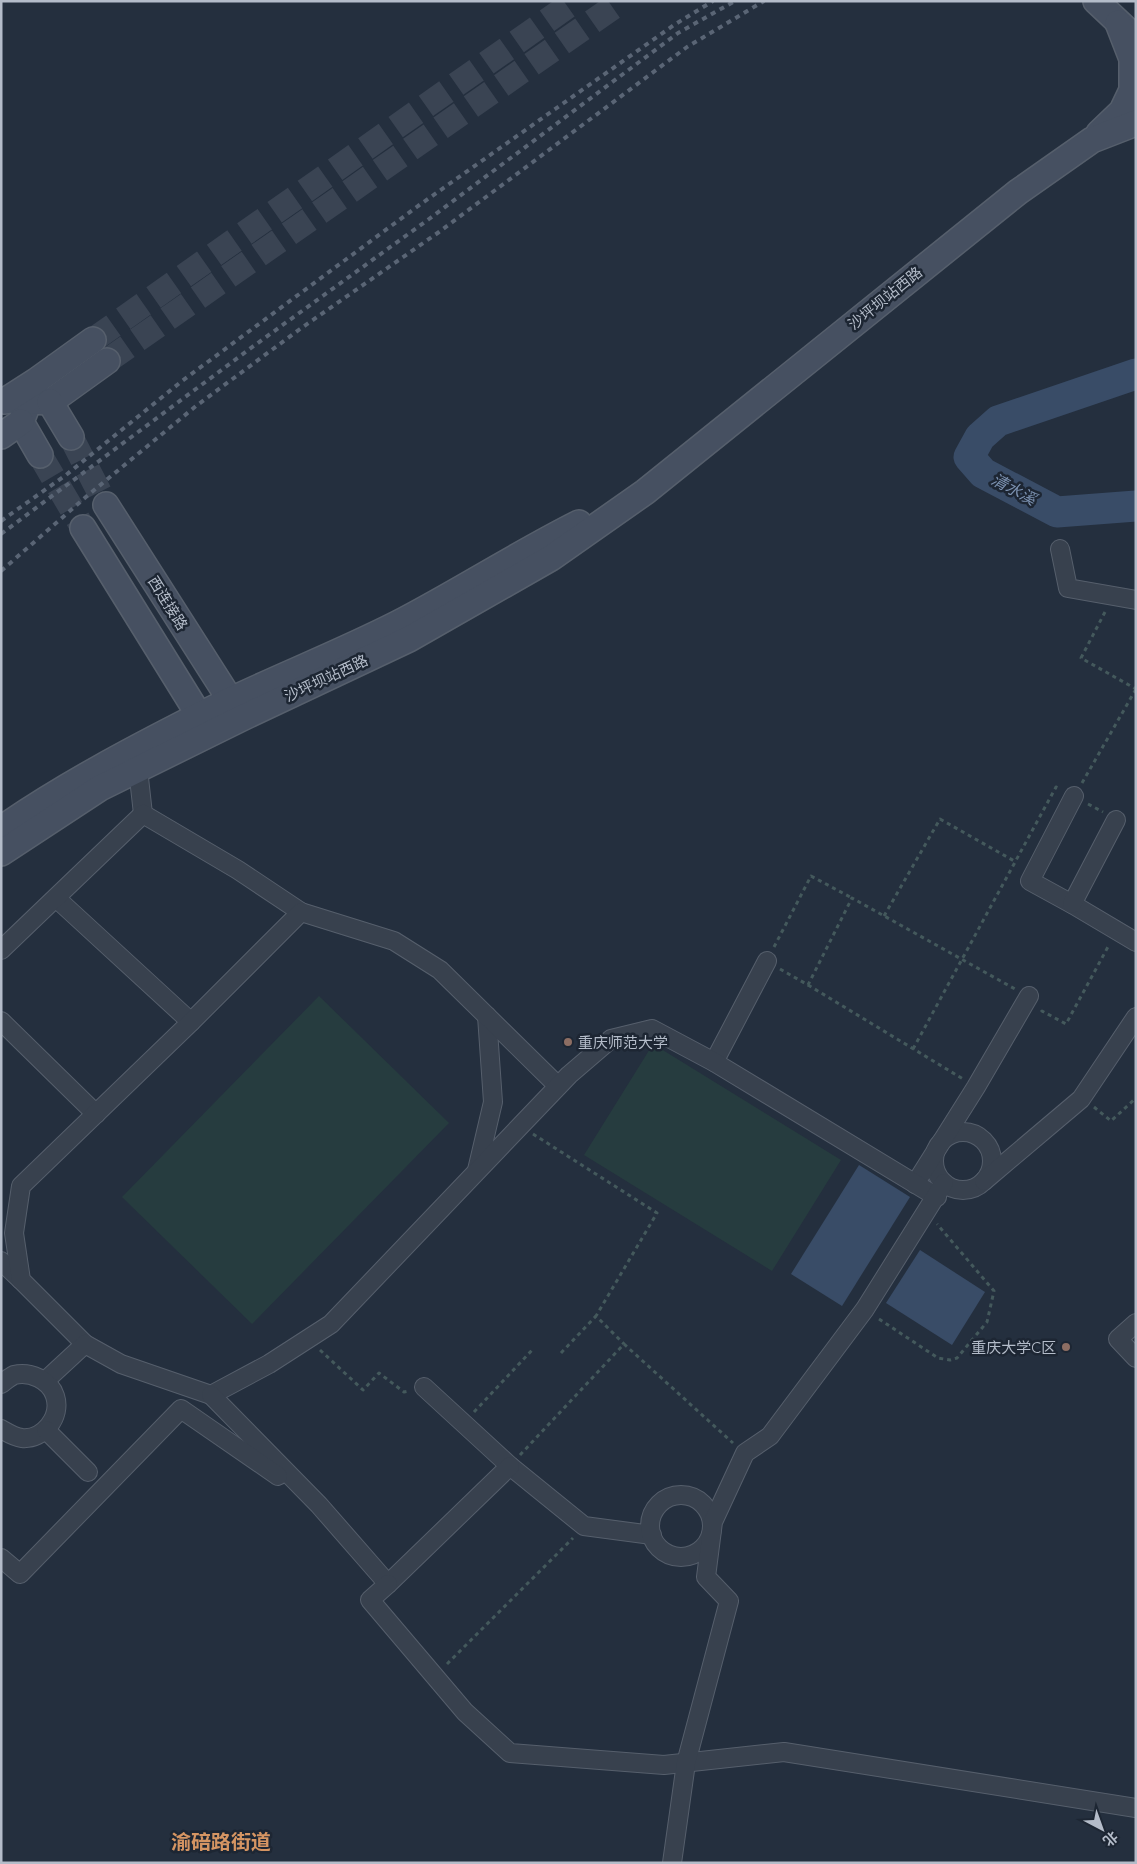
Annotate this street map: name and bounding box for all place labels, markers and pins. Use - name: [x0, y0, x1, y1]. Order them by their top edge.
- place label: 重庆师范大学: [578, 1033, 668, 1052]
- marker: 重庆师范大学: [562, 1036, 574, 1048]
- place label: 重庆大学C区: [971, 1338, 1056, 1357]
- marker: 重庆大学C区: [1060, 1341, 1072, 1353]

